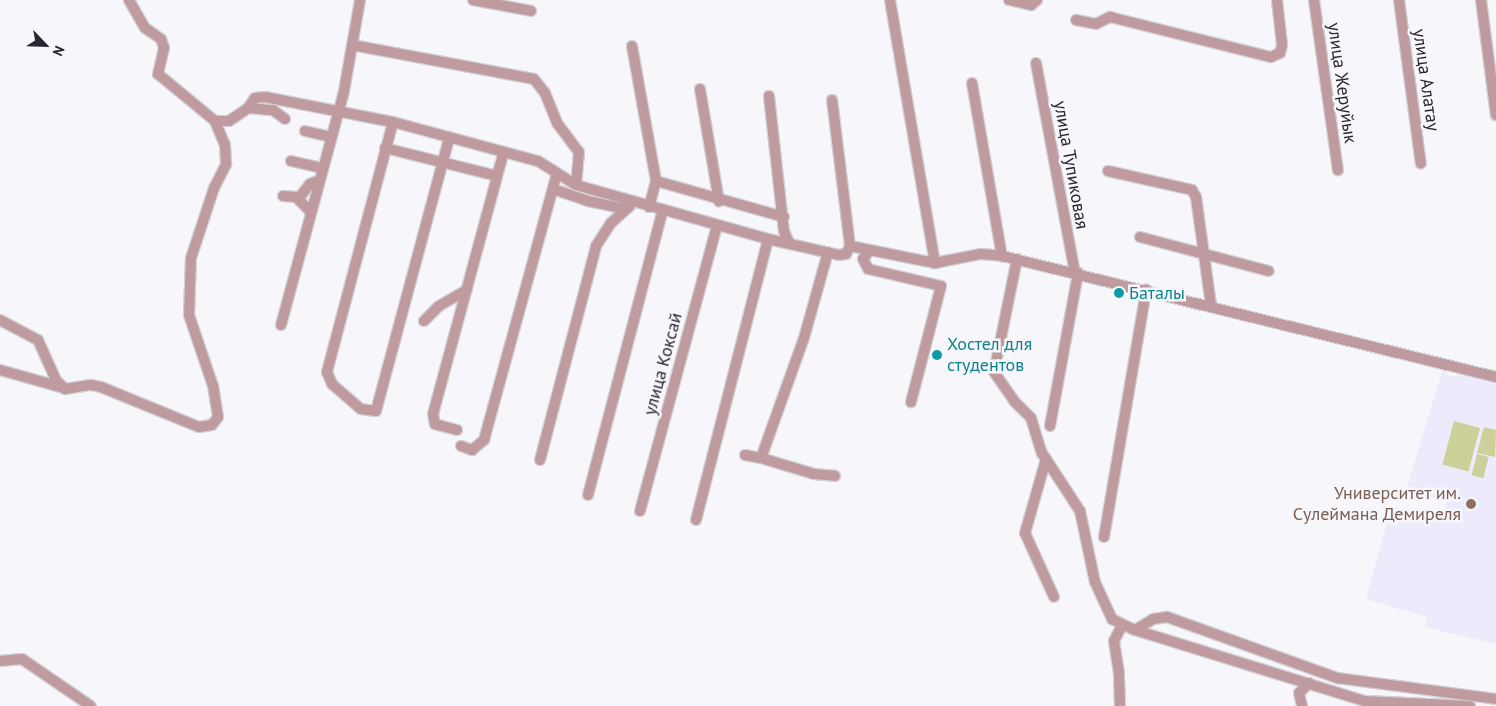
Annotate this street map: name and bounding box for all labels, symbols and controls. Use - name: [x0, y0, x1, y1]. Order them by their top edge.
- north arrow: [20, 20, 70, 70]
- street label: улица Жеруйык: [1323, 21, 1361, 145]
- street label: улица Алатау: [1408, 27, 1444, 133]
- text: N: [49, 43, 69, 59]
- street label: улица Тупиковая: [1049, 99, 1093, 231]
- place label: Баталы: [1129, 282, 1185, 304]
- marker: Баталы: [1113, 287, 1125, 299]
- street label: улица Коксай: [639, 310, 687, 418]
- place label: Хостел для студентов: [947, 334, 1032, 376]
- marker: Хостел для студентов: [931, 349, 943, 361]
- place label: Университет им. Сулеймана Демиреля: [1292, 483, 1461, 526]
- marker: Университет им. Сулеймана Демиреля: [1465, 498, 1477, 510]

